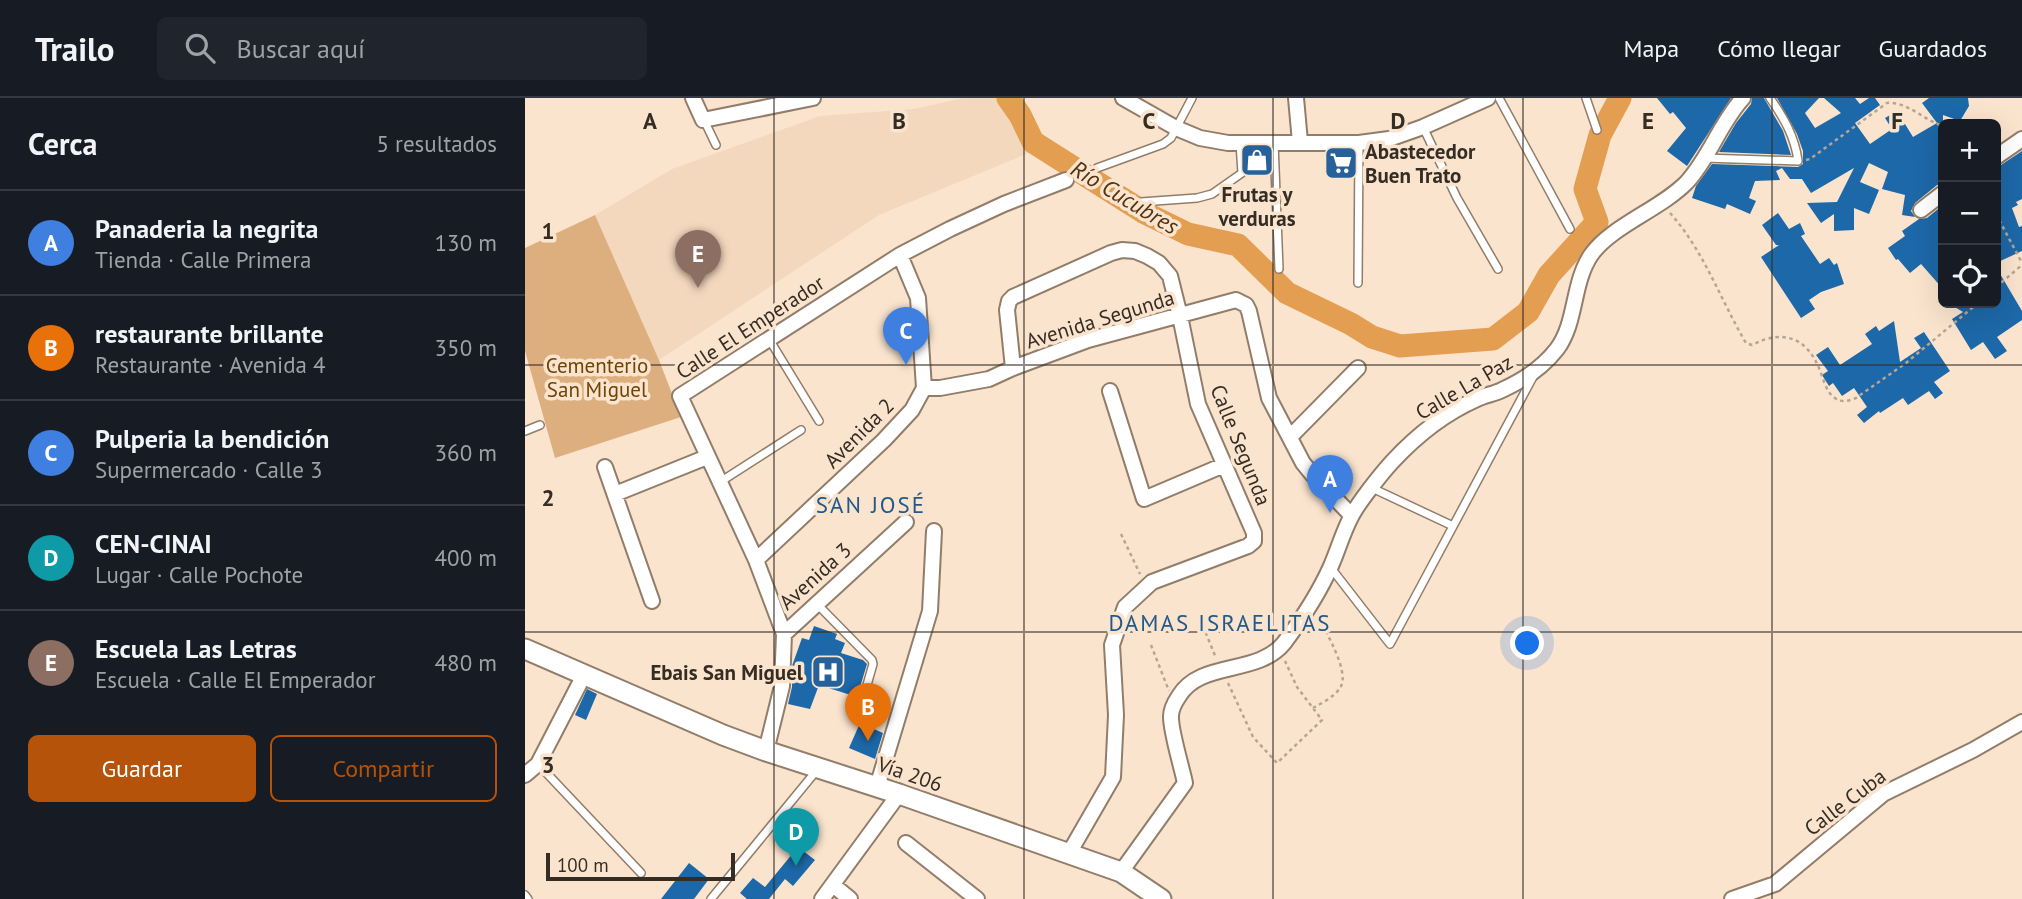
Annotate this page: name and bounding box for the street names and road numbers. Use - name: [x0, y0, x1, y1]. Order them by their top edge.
- street label: Calle El Emperador: [671, 269, 829, 385]
- street label: Avenida Segunda: [1022, 284, 1178, 354]
- street label: Calle La Paz: [1411, 348, 1517, 426]
- street label: Calle Segunda: [1205, 381, 1277, 509]
- street label: Avenida 2: [818, 392, 900, 474]
- street label: Avenida 3: [773, 537, 857, 615]
- street label: Vía 206: [873, 750, 946, 798]
- street label: Calle Cuba: [1799, 763, 1891, 841]

